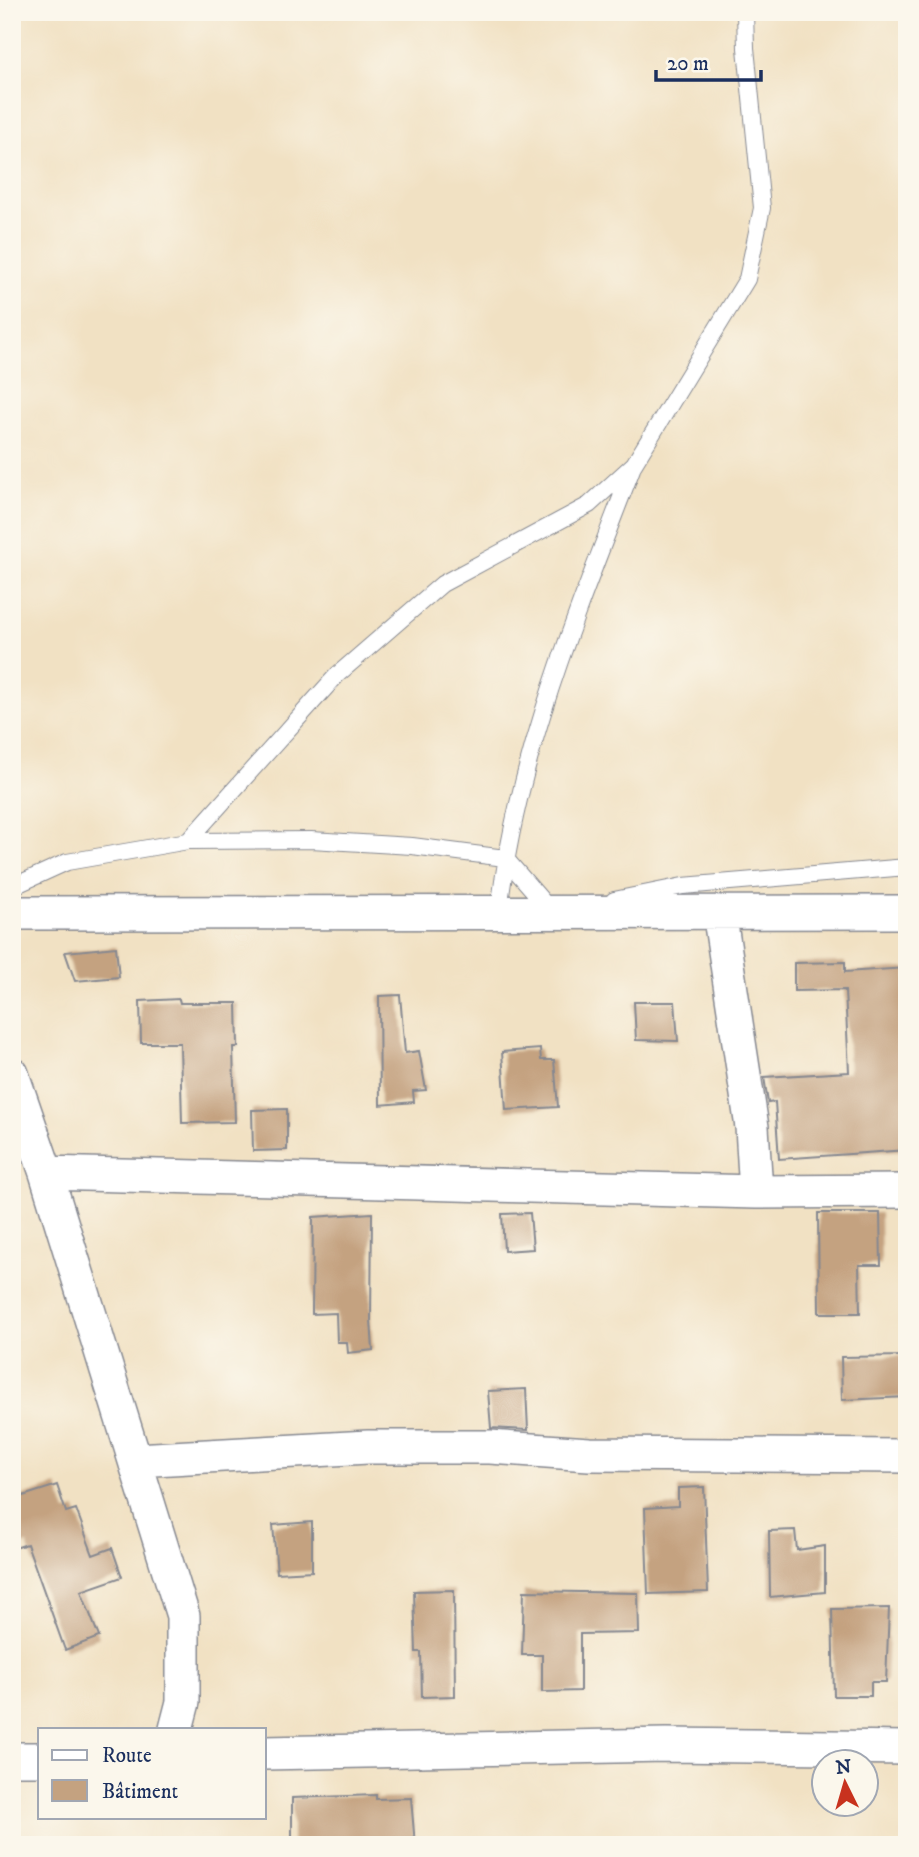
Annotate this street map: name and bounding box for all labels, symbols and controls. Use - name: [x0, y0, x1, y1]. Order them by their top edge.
- scale bar: [656, 38, 762, 82]
- text: 20 m: [667, 51, 709, 77]
- legend: [38, 1728, 266, 1818]
- text: Route: [102, 1743, 152, 1769]
- north arrow: [810, 1748, 880, 1818]
- text: N: [835, 1755, 853, 1780]
- text: Bâtiment: [102, 1779, 179, 1805]

